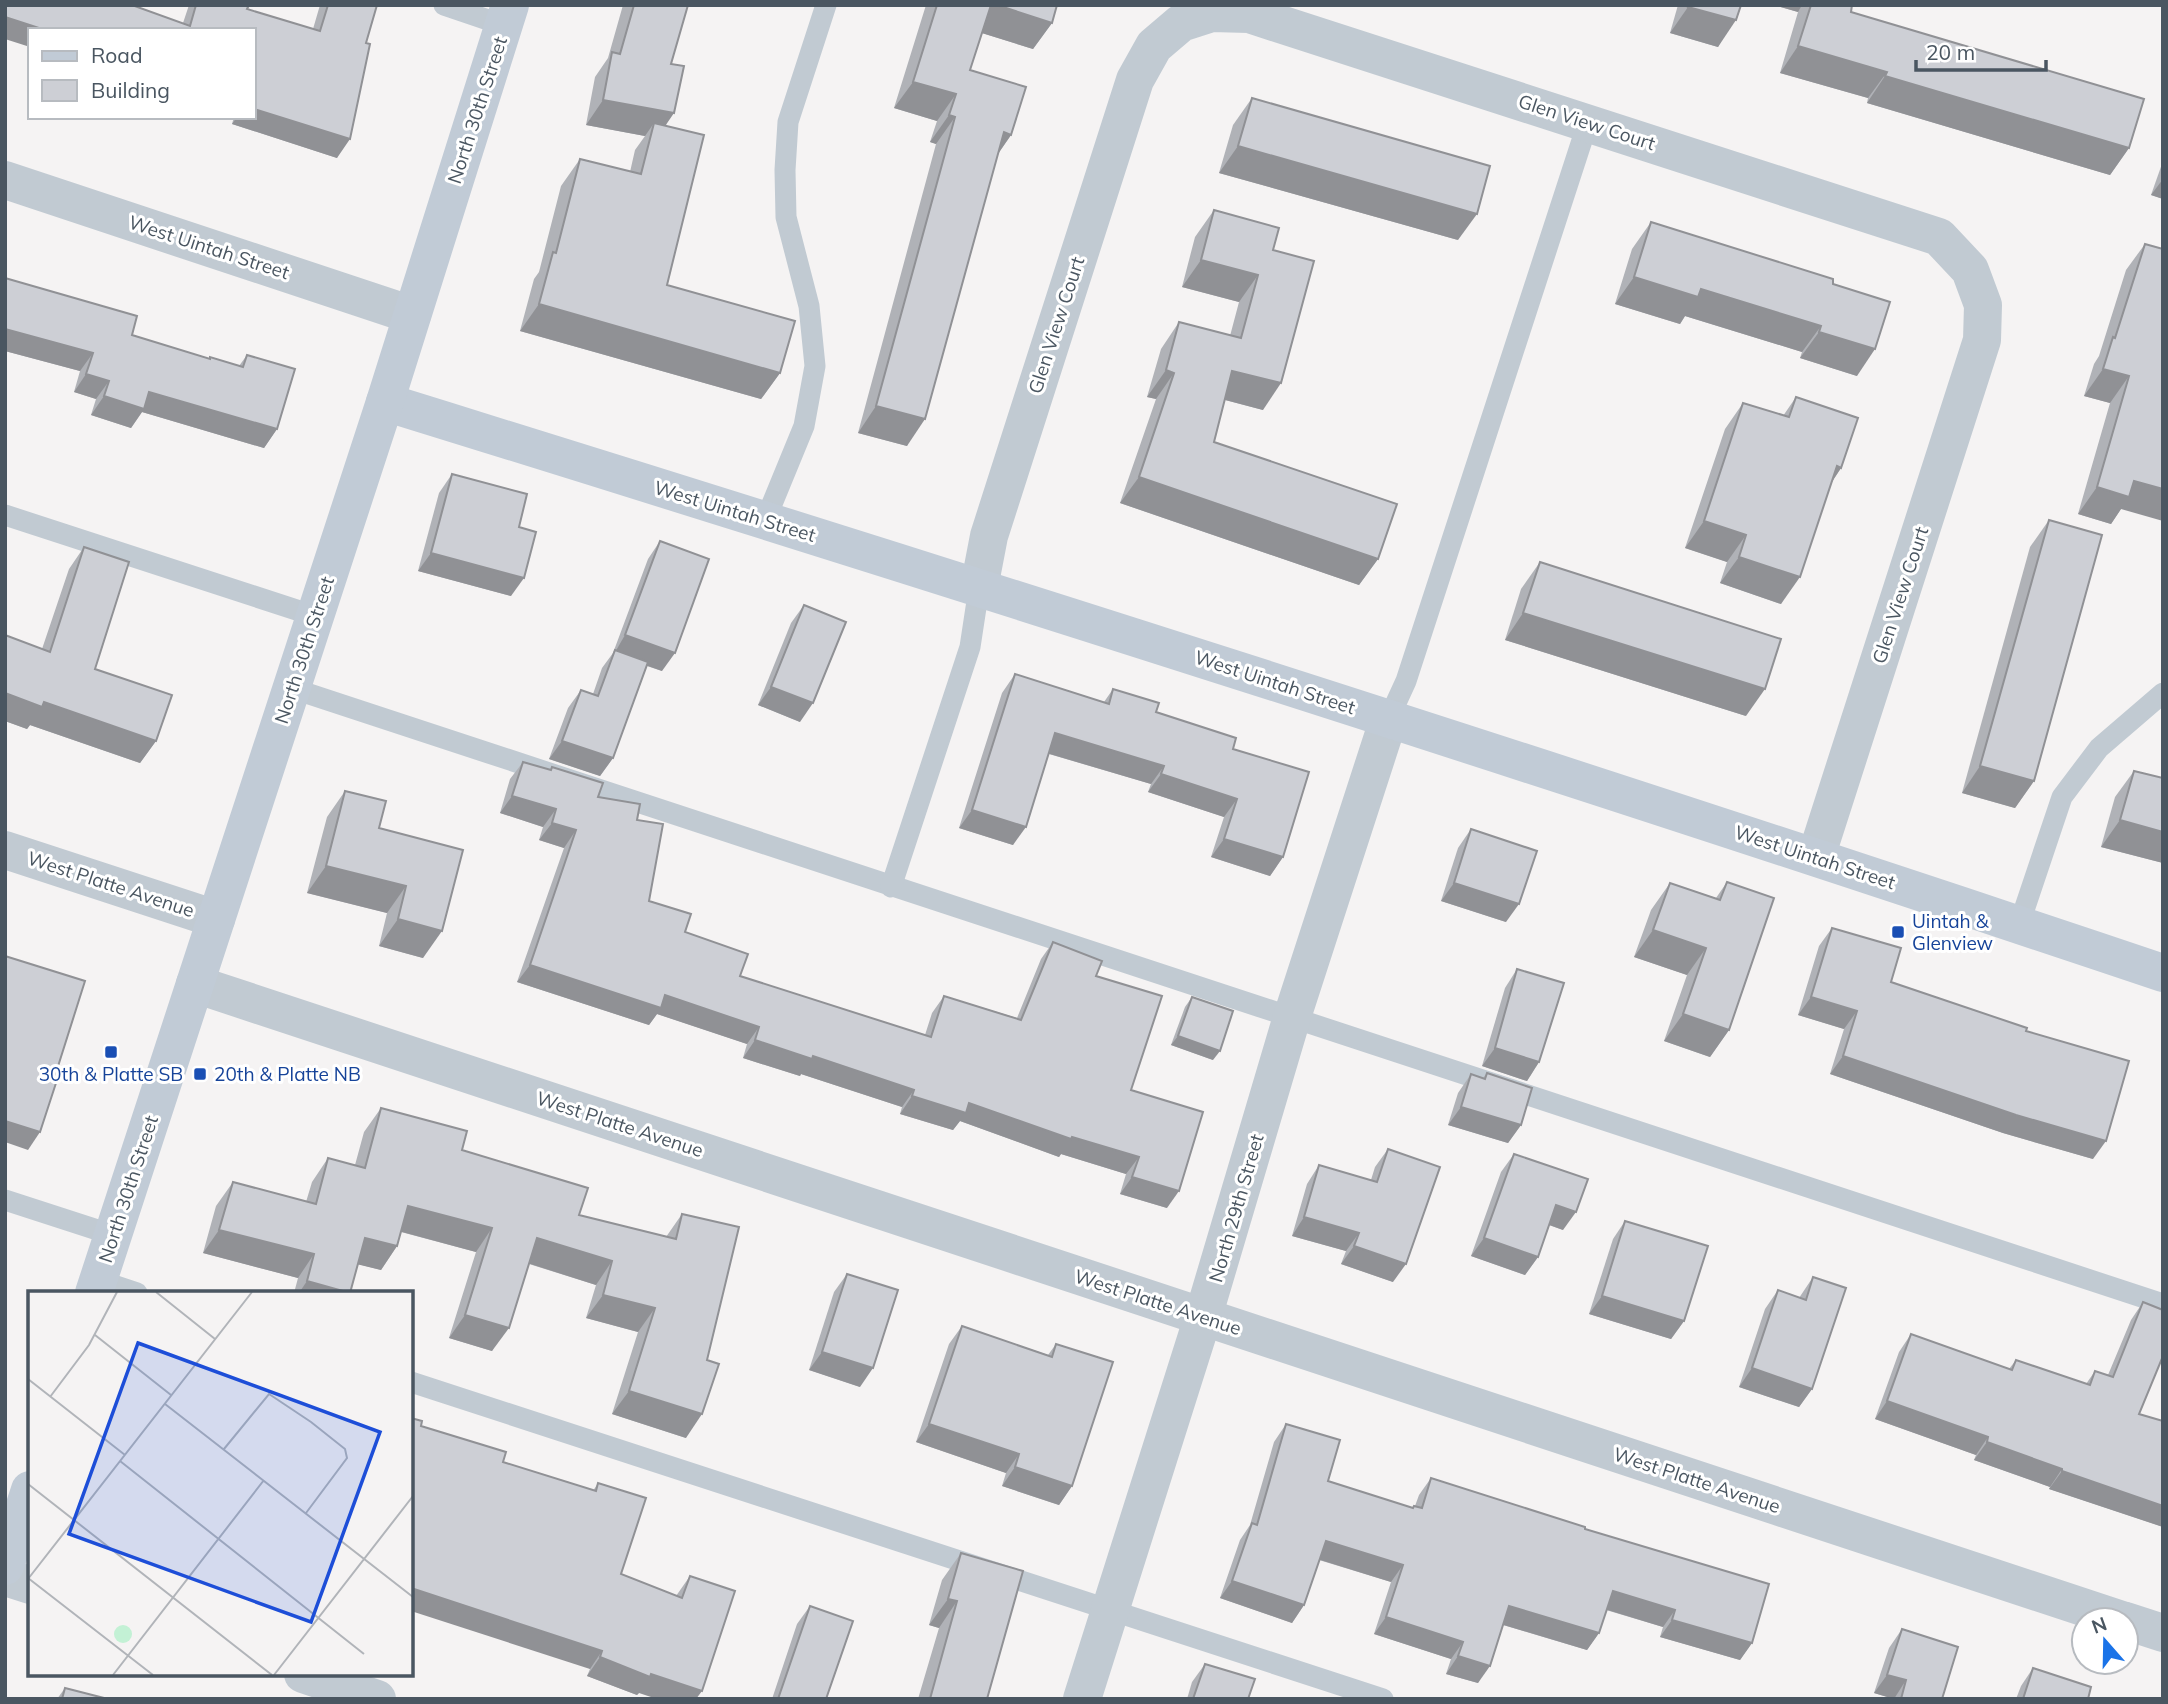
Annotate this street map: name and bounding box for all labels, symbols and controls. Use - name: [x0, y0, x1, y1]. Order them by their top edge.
- legend: [28, 28, 256, 119]
- scale bar: [1916, 28, 2046, 72]
- street label: North 30th Street: [442, 33, 512, 187]
- text: 20 m: [1926, 39, 1975, 65]
- text: Road: [91, 42, 142, 68]
- text: Building: [91, 77, 170, 103]
- street label: Glen View Court: [1516, 89, 1659, 156]
- street label: West Uintah Street: [126, 210, 293, 284]
- street label: Glen View Court: [1023, 253, 1090, 396]
- street label: West Uintah Street: [651, 475, 819, 547]
- street label: Glen View Court: [1867, 523, 1934, 666]
- street label: North 30th Street: [269, 573, 339, 727]
- street label: West Uintah Street: [1192, 645, 1359, 719]
- street label: West Uintah Street: [1732, 820, 1899, 894]
- street label: West Platte Avenue: [25, 846, 197, 922]
- place label: Uintah & Glenview: [1912, 909, 1993, 955]
- marker: Uintah & Glenview: [1890, 924, 1906, 940]
- marker: 30th & Platte SB: [103, 1044, 119, 1060]
- place label: 30th & Platte SB: [39, 1062, 183, 1086]
- place label: 20th & Platte NB: [214, 1062, 361, 1086]
- marker: 20th & Platte NB: [192, 1066, 208, 1082]
- street label: West Platte Avenue: [534, 1086, 706, 1162]
- street label: North 30th Street: [93, 1112, 163, 1266]
- street label: North 29th Street: [1203, 1131, 1269, 1285]
- street label: West Platte Avenue: [1072, 1264, 1244, 1340]
- inset map: [28, 1291, 413, 1676]
- street label: West Platte Avenue: [1611, 1442, 1783, 1518]
- north arrow: [2070, 1606, 2140, 1676]
- text: N: [2088, 1611, 2110, 1639]

